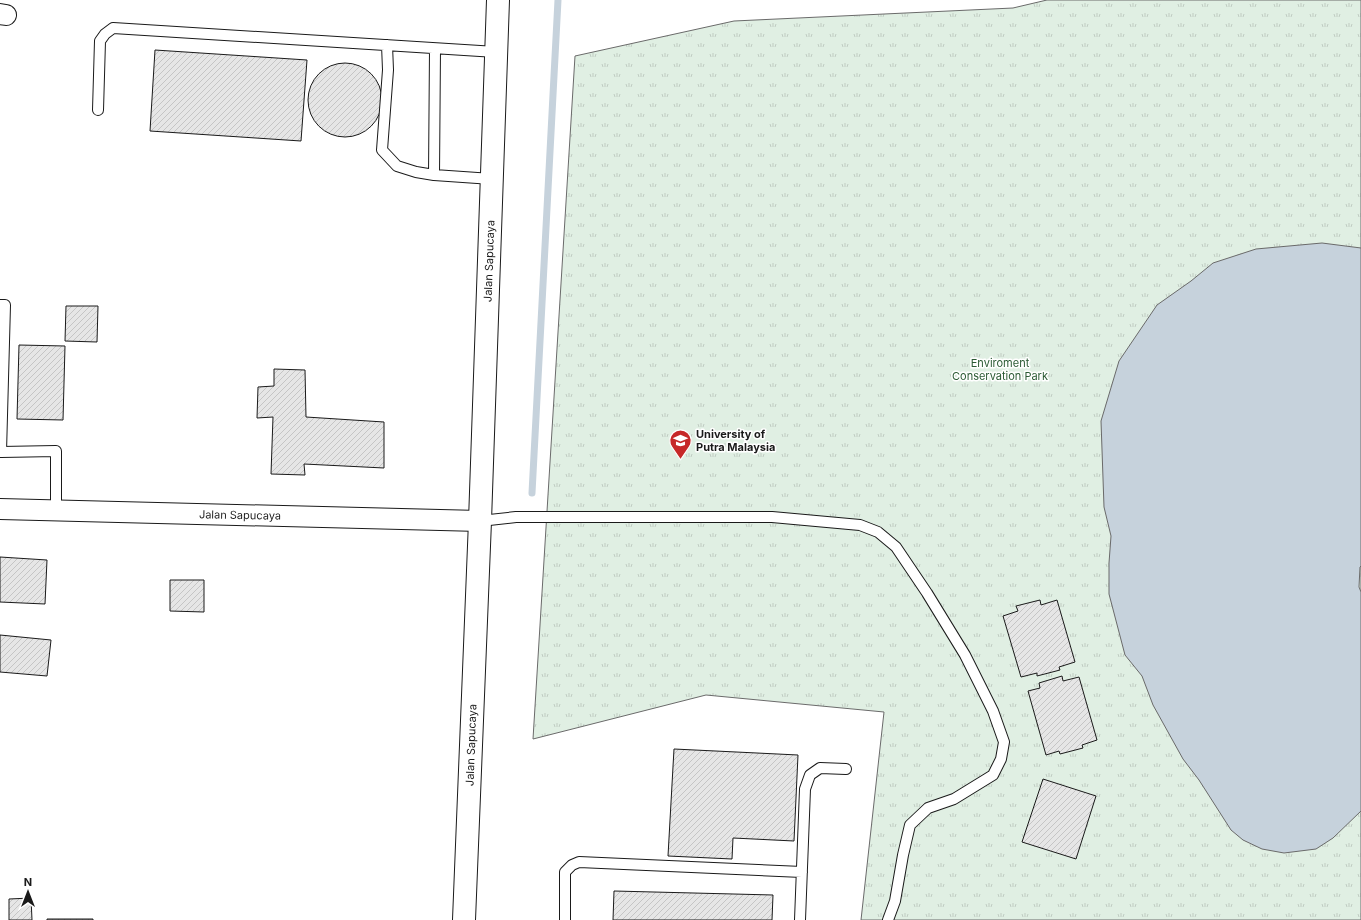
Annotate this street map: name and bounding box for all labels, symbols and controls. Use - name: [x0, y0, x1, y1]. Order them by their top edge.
- street label: Jalan Sapucaya: [481, 220, 497, 302]
- park label: Enviroment Conservation Park: [952, 356, 1048, 383]
- school or university icon: University of Putra Malaysia: [667, 427, 693, 460]
- place label: University of Putra Malaysia: [696, 427, 775, 454]
- street label: Jalan Sapucaya: [199, 507, 281, 523]
- street label: Jalan Sapucaya: [463, 704, 479, 786]
- north arrow: [8, 872, 48, 912]
- text: N: [24, 875, 32, 889]

